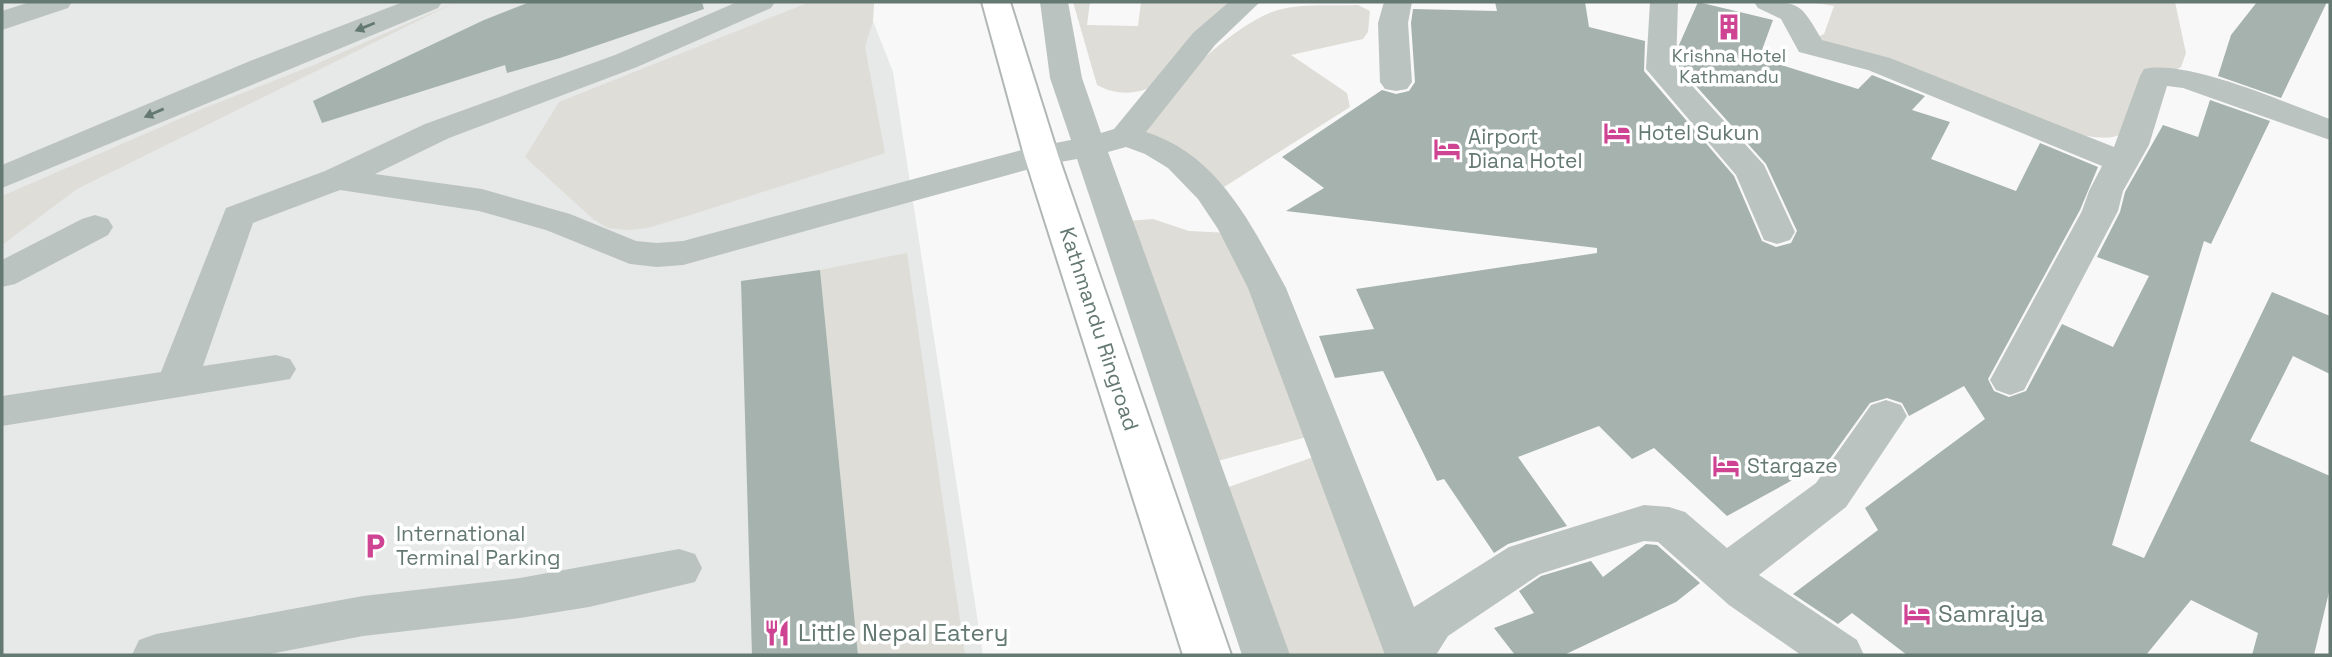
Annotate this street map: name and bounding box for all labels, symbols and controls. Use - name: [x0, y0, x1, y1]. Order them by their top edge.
- building icon: Krishna Hotel Kathmandu: [1714, 12, 1744, 42]
- one-way arrow: [354, 21, 375, 32]
- place label: Krishna Hotel Kathmandu: [1672, 44, 1786, 88]
- one-way arrow: [144, 108, 165, 119]
- hotel icon: Hotel Sukun: [1602, 118, 1632, 148]
- place label: Hotel Sukun: [1638, 119, 1759, 146]
- place label: Airport Diana Hotel: [1468, 123, 1583, 174]
- hotel icon: Airport Diana Hotel: [1432, 134, 1462, 164]
- street label: Kathmandu Ringroad: [1054, 224, 1145, 434]
- hotel icon: Stargaze: [1711, 451, 1741, 481]
- place label: Stargaze: [1747, 452, 1838, 479]
- place label: International Terminal Parking: [396, 520, 560, 571]
- parking icon: International Terminal Parking: [360, 531, 390, 561]
- place label: Samrajya: [1938, 598, 2044, 629]
- hotel icon: Samrajya: [1902, 599, 1932, 629]
- place label: Little Nepal Eatery: [798, 617, 1009, 648]
- restaurant icon: Little Nepal Eatery: [762, 618, 792, 648]

